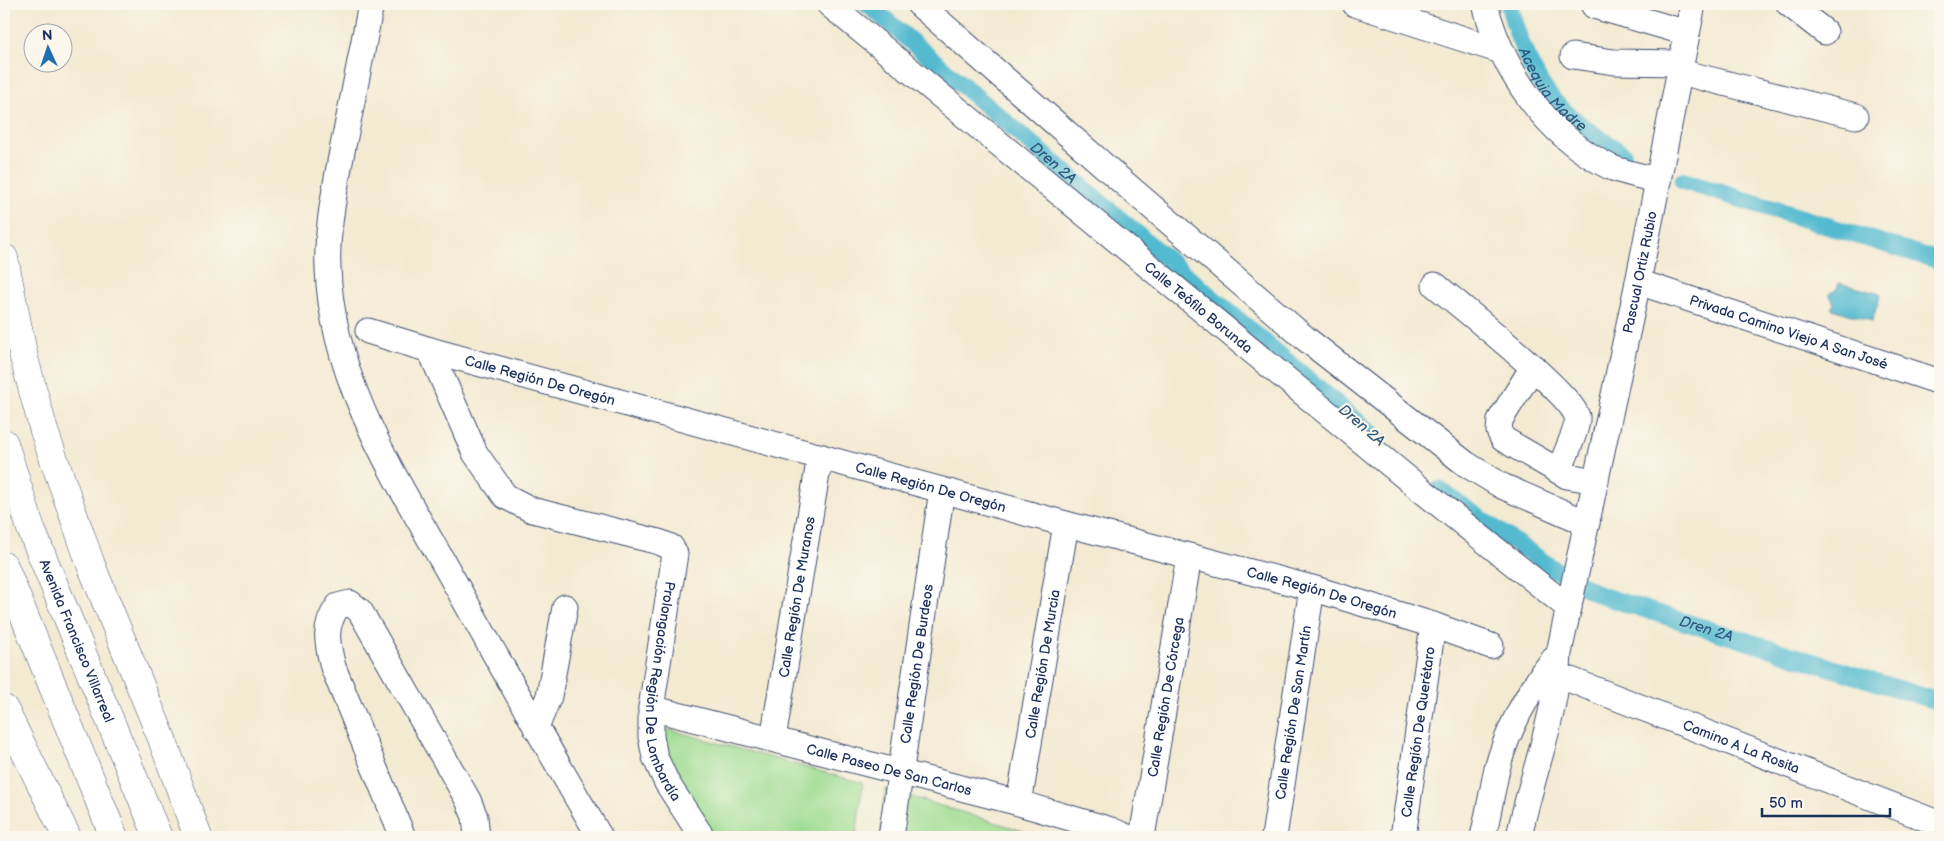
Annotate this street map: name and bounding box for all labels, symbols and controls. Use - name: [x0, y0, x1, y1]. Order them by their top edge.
- north arrow: [22, 22, 72, 72]
- text: N: [42, 27, 53, 44]
- water label: Acequia Madre: [1514, 44, 1591, 136]
- water label: Dren 2A: [1026, 138, 1080, 188]
- street label: Pascual Ortiz Rubio: [1619, 210, 1661, 335]
- street label: Calle Teófilo Borunda: [1141, 258, 1256, 357]
- street label: Privada Camino Viejo A San José: [1687, 292, 1891, 373]
- street label: Calle Región De Oregón: [463, 352, 617, 409]
- water label: Dren 2A: [1334, 400, 1389, 450]
- street label: Calle Región De Oregón: [853, 459, 1008, 516]
- street label: Calle Región De Muranos: [775, 515, 819, 679]
- street label: Avenida Francisco Villarreal: [35, 557, 118, 725]
- street label: Calle Región De Oregón: [1245, 563, 1399, 622]
- street label: Prolongación Región De Lombardía: [665, 577, 689, 803]
- text: Prolongación Región De Lombardía: [642, 580, 684, 804]
- street label: Calle Región De Burdeos: [897, 583, 937, 745]
- street label: Calle Región De Murcia: [1022, 588, 1064, 740]
- water label: Dren 2A: [1677, 612, 1735, 646]
- street label: Calle Región De Córcega: [1144, 616, 1188, 778]
- street label: Calle Región De San Martín: [1272, 624, 1315, 801]
- street label: Calle Región De Querétaro: [1398, 646, 1439, 819]
- street label: Camino A La Rosita: [1680, 716, 1802, 777]
- street label: Calle Paseo De San Carlos: [805, 740, 974, 799]
- scale bar: [1762, 786, 1889, 818]
- text: 50 m: [1769, 794, 1803, 813]

